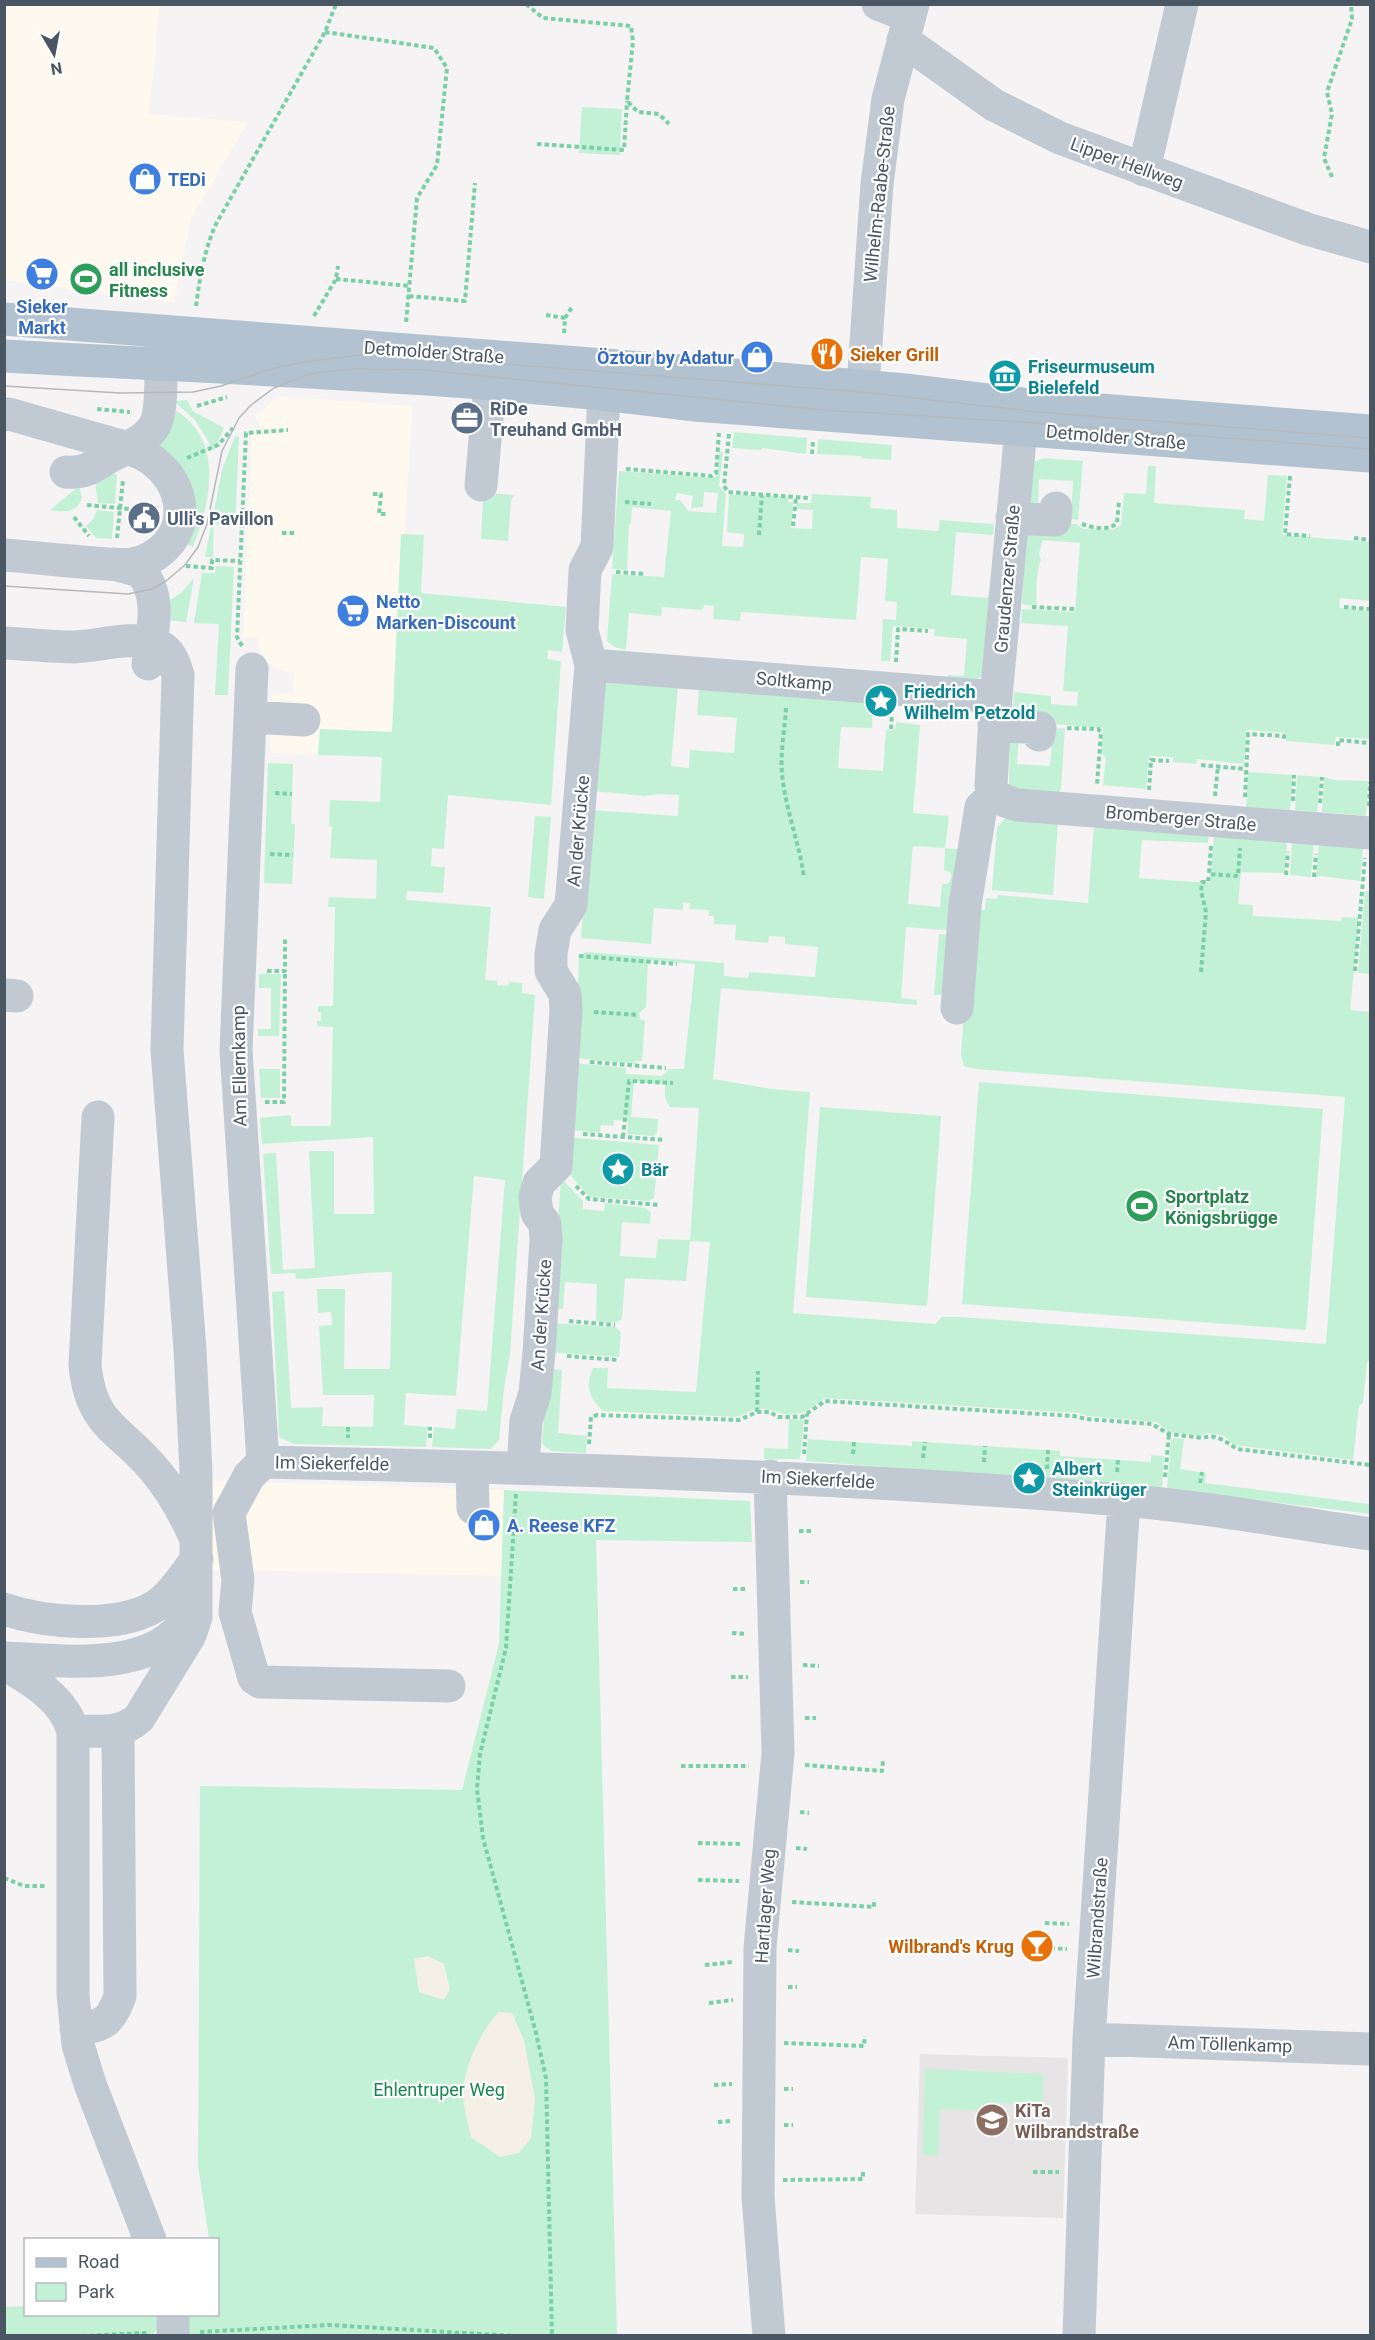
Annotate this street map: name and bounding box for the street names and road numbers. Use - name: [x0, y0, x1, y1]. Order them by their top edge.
- street label: Wilhelm-Raabe-Straße: [859, 105, 899, 283]
- street label: Lipper Hellweg: [1068, 133, 1186, 193]
- street label: Detmolder Straße: [363, 337, 505, 367]
- street label: Detmolder Straße: [1045, 420, 1187, 454]
- street label: Graudenzer Straße: [990, 504, 1024, 654]
- street label: Soltkamp: [755, 667, 833, 695]
- street label: An der Krücke: [563, 774, 593, 888]
- street label: Bromberger Straße: [1105, 801, 1257, 835]
- street label: Am Ellernkamp: [227, 1005, 251, 1127]
- street label: An der Krücke: [527, 1259, 555, 1371]
- street label: Im Siekerfelde: [275, 1452, 389, 1474]
- street label: Im Siekerfelde: [760, 1466, 876, 1492]
- street label: Hartlager Weg: [751, 1848, 779, 1964]
- street label: Wilbrandstraße: [1082, 1857, 1112, 1979]
- street label: Am Töllenkamp: [1167, 2031, 1293, 2057]

